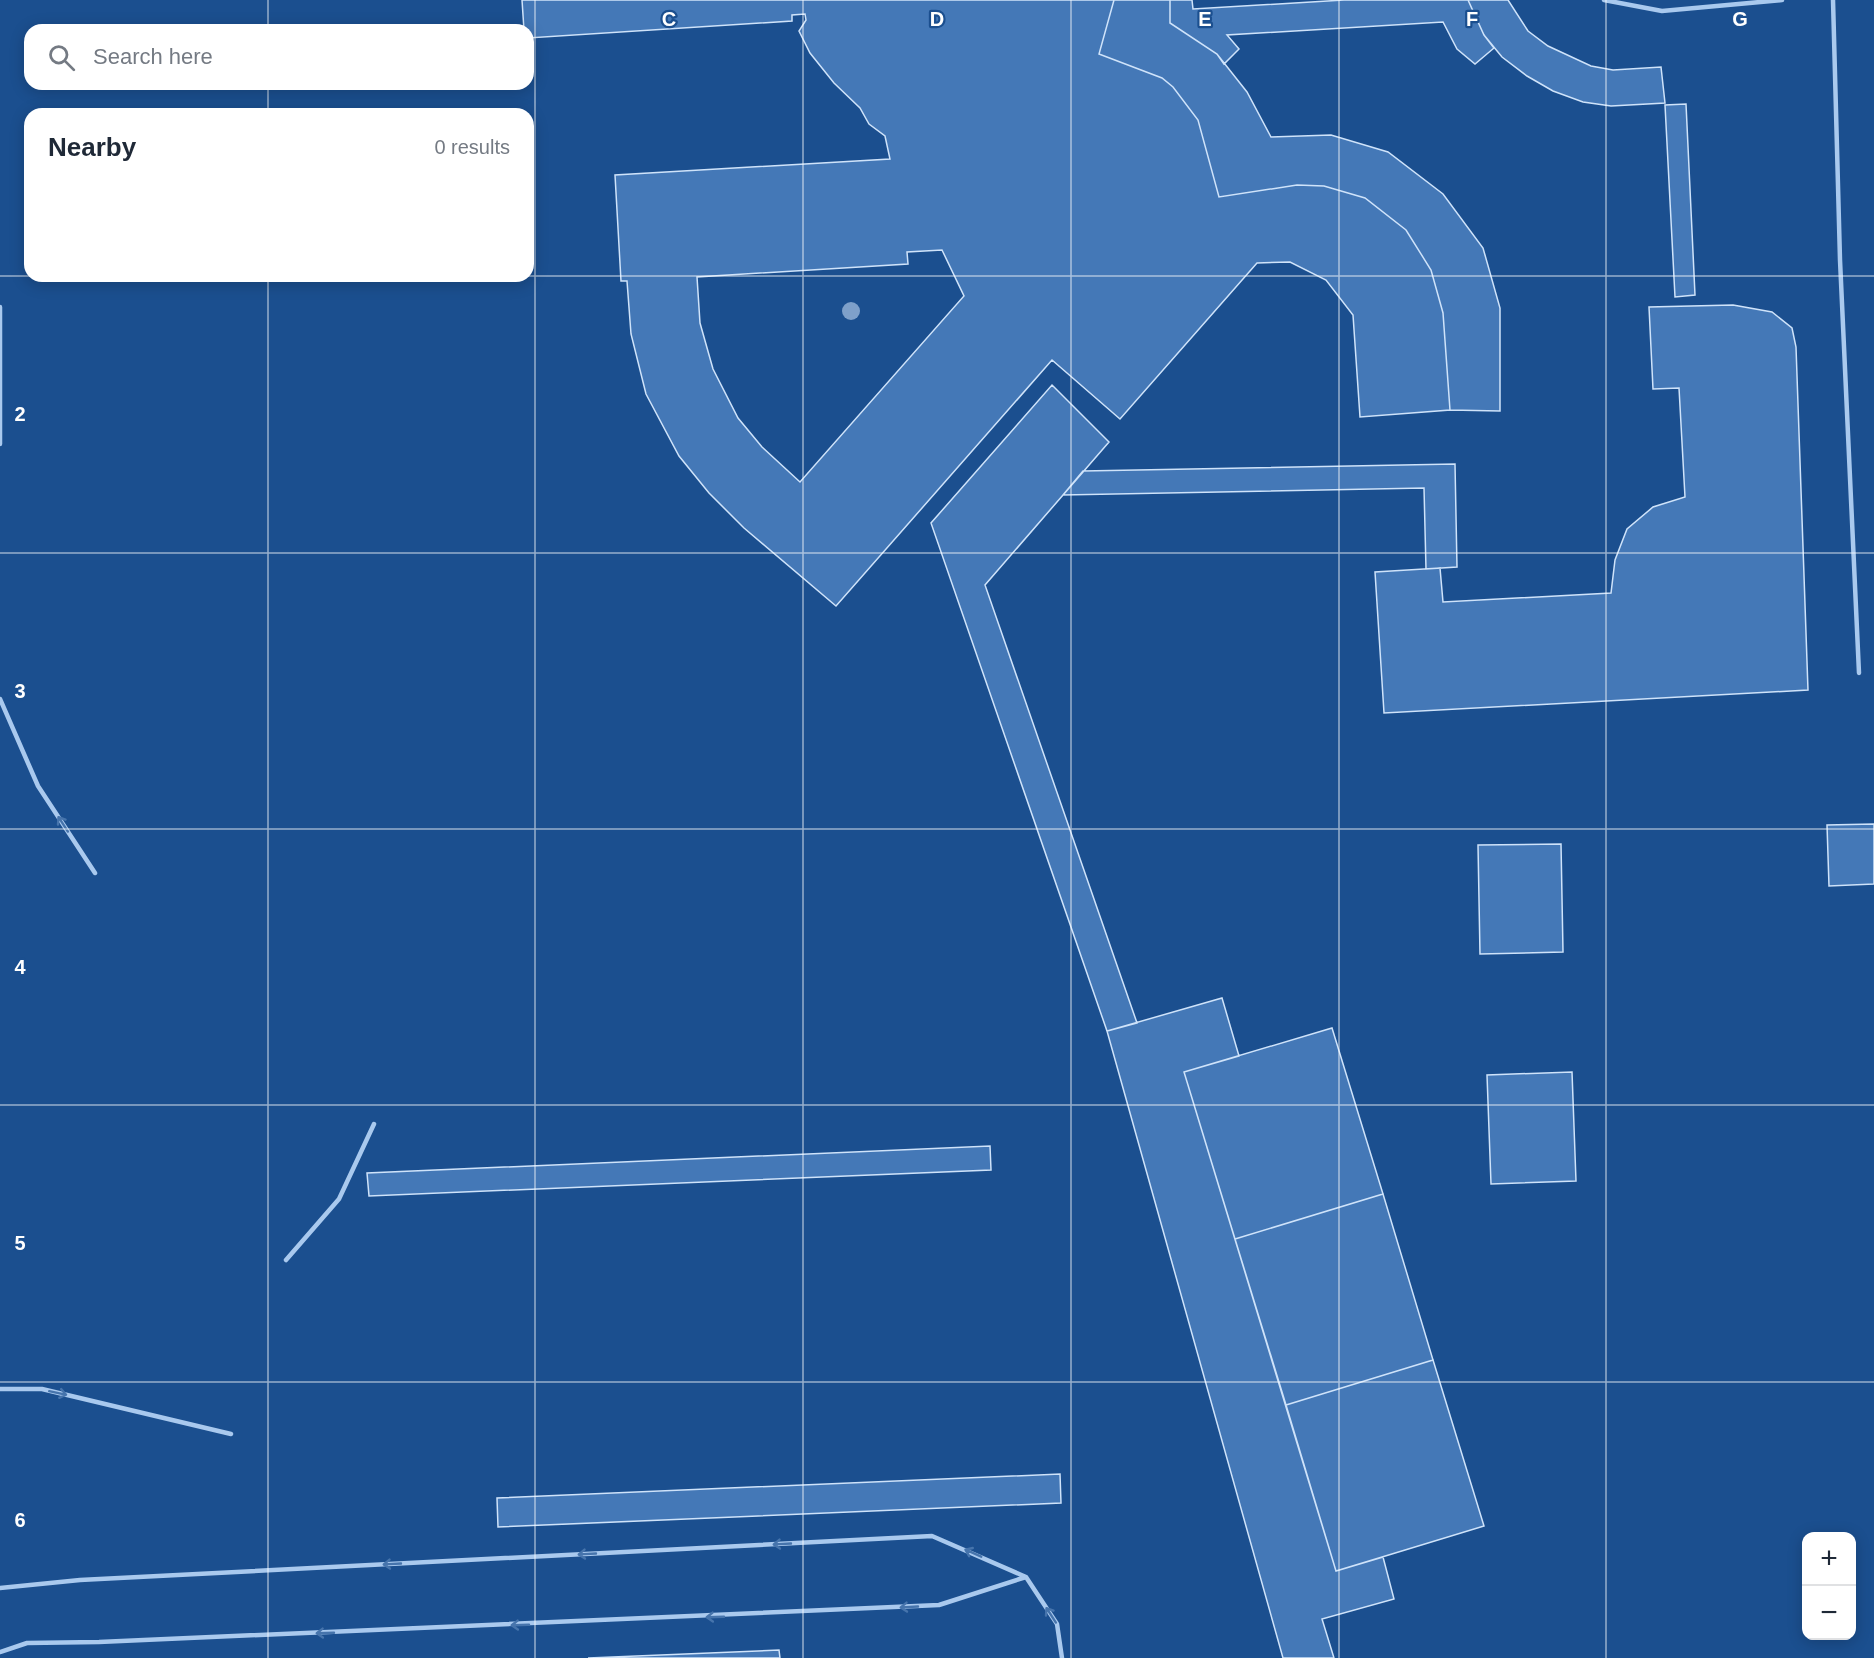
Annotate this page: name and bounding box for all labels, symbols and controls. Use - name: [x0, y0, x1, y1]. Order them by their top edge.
- text: C: [662, 8, 676, 30]
- text: D: [930, 8, 944, 30]
- text: E: [1198, 8, 1212, 30]
- text: F: [1466, 8, 1478, 30]
- text: G: [1732, 8, 1748, 30]
- search box: [24, 24, 534, 90]
- icon: search: [45, 41, 78, 74]
- text: Search here: [93, 44, 213, 69]
- text: Nearby: [48, 132, 136, 162]
- text: 0 results: [434, 136, 510, 158]
- text: 2: [14, 403, 26, 425]
- text: 3: [14, 680, 26, 702]
- one-way arrow: [57, 816, 69, 833]
- text: 4: [14, 956, 26, 978]
- text: 5: [14, 1232, 26, 1254]
- one-way arrow: [48, 1387, 67, 1399]
- text: 6: [14, 1509, 26, 1531]
- map controls: [1802, 1532, 1856, 1640]
- button: +: [1802, 1532, 1856, 1586]
- one-way arrow: [772, 1538, 792, 1549]
- one-way arrow: [964, 1547, 982, 1559]
- one-way arrow: [577, 1548, 597, 1559]
- one-way arrow: [383, 1558, 403, 1569]
- button: −: [1802, 1586, 1856, 1640]
- one-way arrow: [900, 1601, 920, 1612]
- one-way arrow: [1045, 1607, 1057, 1624]
- one-way arrow: [705, 1611, 725, 1623]
- one-way arrow: [510, 1619, 530, 1631]
- one-way arrow: [315, 1628, 335, 1639]

